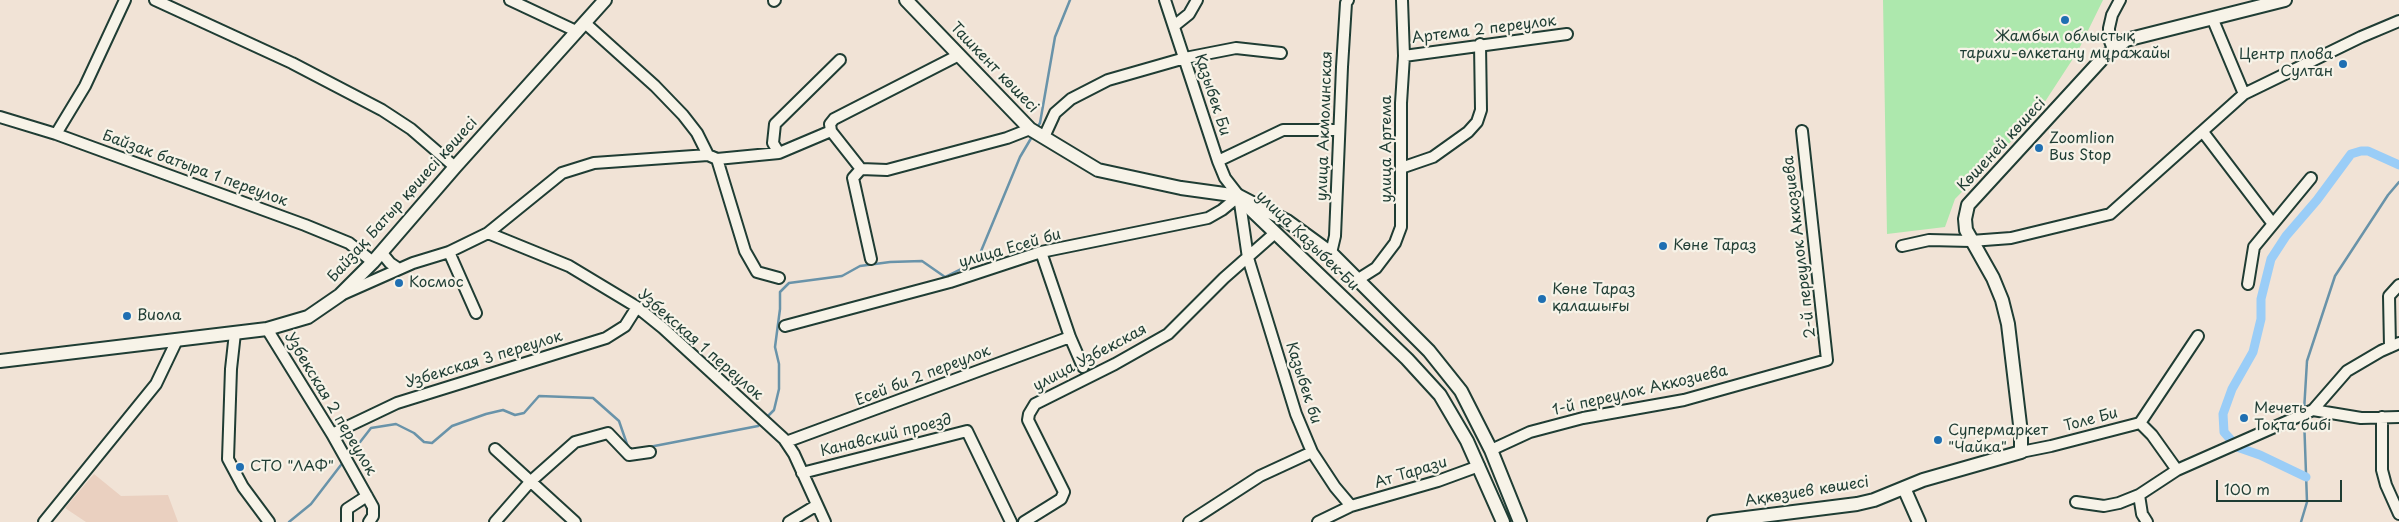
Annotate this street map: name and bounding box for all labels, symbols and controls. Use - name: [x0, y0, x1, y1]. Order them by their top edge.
- street label: Артема 2 переулок: [1411, 12, 1557, 48]
- marker: Жамбыл облыстық тарихи-өлкетану мұражайы: [2059, 14, 2071, 26]
- street label: Ташкент көшесі: [946, 19, 1042, 117]
- place label: Жамбыл облыстық тарихи-өлкетану мұражайы: [1960, 28, 2170, 63]
- place label: Центр плова Султан: [2239, 46, 2333, 81]
- street label: улица Акмолинская: [1313, 51, 1337, 201]
- street label: Қазыбек Би: [1190, 52, 1234, 138]
- marker: Центр плова Султан: [2337, 58, 2349, 70]
- street label: улица Артема: [1378, 95, 1396, 203]
- street label: Көшеней көшесі: [1954, 95, 2050, 195]
- street label: Байзақ Батыр қөшесі көшесі: [324, 114, 482, 286]
- street label: Байзак батыра 1 переулок: [100, 127, 290, 211]
- place label: Zoomlion Bus Stop: [2049, 130, 2115, 165]
- marker: Zoomlion Bus Stop: [2033, 142, 2045, 154]
- street label: 2-й переулок Аккозиева: [1780, 155, 1820, 339]
- street label: улица Казыбек Би: [1252, 187, 1362, 295]
- street label: улица Есей би: [957, 226, 1063, 272]
- place label: Көне Тараз: [1673, 237, 1756, 255]
- marker: Көне Тараз: [1657, 240, 1669, 252]
- place label: Космос: [409, 274, 463, 292]
- marker: Космос: [393, 277, 405, 289]
- place label: Көне Тараз қалашығы: [1552, 281, 1635, 316]
- street label: Узбекская 1 переулок: [634, 286, 766, 404]
- marker: Көне Тараз қалашығы: [1536, 293, 1548, 305]
- place label: Виола: [137, 307, 181, 325]
- marker: Виола: [121, 310, 133, 322]
- street label: улица Узбекская: [1030, 320, 1150, 396]
- street label: Узбекская 3 переулок: [403, 328, 565, 392]
- street label: Узбекская 2 переулок: [280, 329, 380, 479]
- street label: Казыбек би: [1281, 340, 1325, 426]
- street label: Есей би 2 переулок: [853, 342, 993, 410]
- street label: 1-й переулок Аккозиева: [1550, 362, 1730, 420]
- place label: Мечеть Тоқта бибі: [2254, 400, 2331, 435]
- street label: Толе Би: [2062, 404, 2120, 436]
- street label: Канавский проезд: [818, 411, 954, 461]
- marker: Мечеть Тоқта бибі: [2238, 412, 2250, 424]
- place label: Супермаркет "Чайка": [1948, 422, 2048, 457]
- marker: Супермаркет "Чайка": [1932, 434, 1944, 446]
- street label: Ат Тарази: [1373, 453, 1449, 493]
- place label: СТО "ЛАФ": [250, 458, 334, 476]
- marker: СТО "ЛАФ": [234, 461, 246, 473]
- scale bar: [2219, 470, 2345, 502]
- street label: Ақкөзиев көшесі: [1744, 473, 1870, 511]
- text: 100 m: [2224, 477, 2270, 500]

